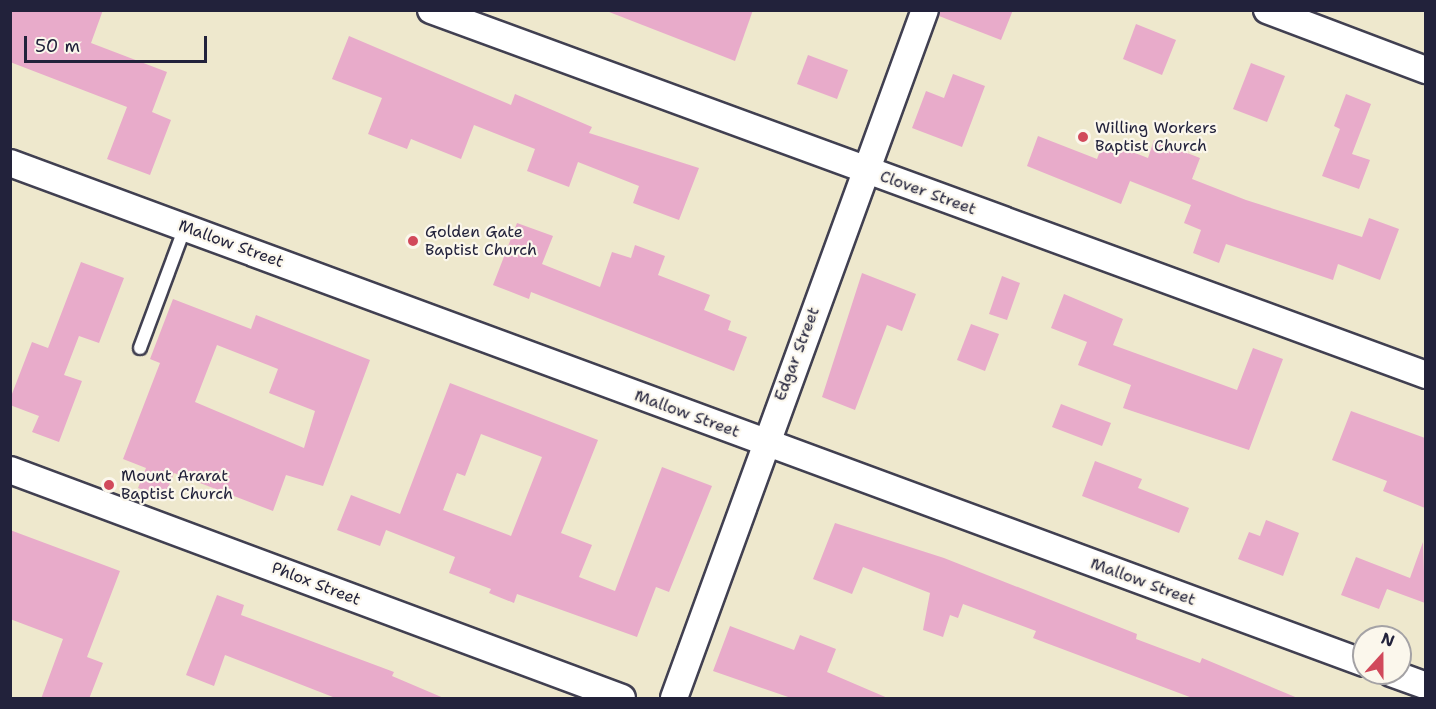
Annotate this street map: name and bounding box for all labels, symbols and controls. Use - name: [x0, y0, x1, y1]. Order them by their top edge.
- scale bar: [27, 24, 210, 62]
- text: 50 m: [35, 34, 80, 58]
- place label: Willing Workers Baptist Church: [1095, 118, 1217, 156]
- marker: Willing Workers Baptist Church: [1076, 130, 1090, 144]
- street label: Clover Street: [877, 167, 979, 219]
- street label: Mallow Street: [176, 216, 286, 272]
- place label: Golden Gate Baptist Church: [425, 222, 537, 260]
- marker: Golden Gate Baptist Church: [406, 234, 420, 248]
- street label: Edgar Street: [770, 304, 824, 404]
- street label: Mallow Street: [632, 386, 742, 442]
- place label: Mount Ararat Baptist Church: [121, 466, 233, 504]
- marker: Mount Ararat Baptist Church: [102, 478, 116, 492]
- street label: Mallow Street: [1088, 554, 1198, 610]
- street label: Phlox Street: [269, 558, 363, 610]
- north arrow: [1352, 625, 1412, 685]
- text: N: [1378, 628, 1398, 652]

